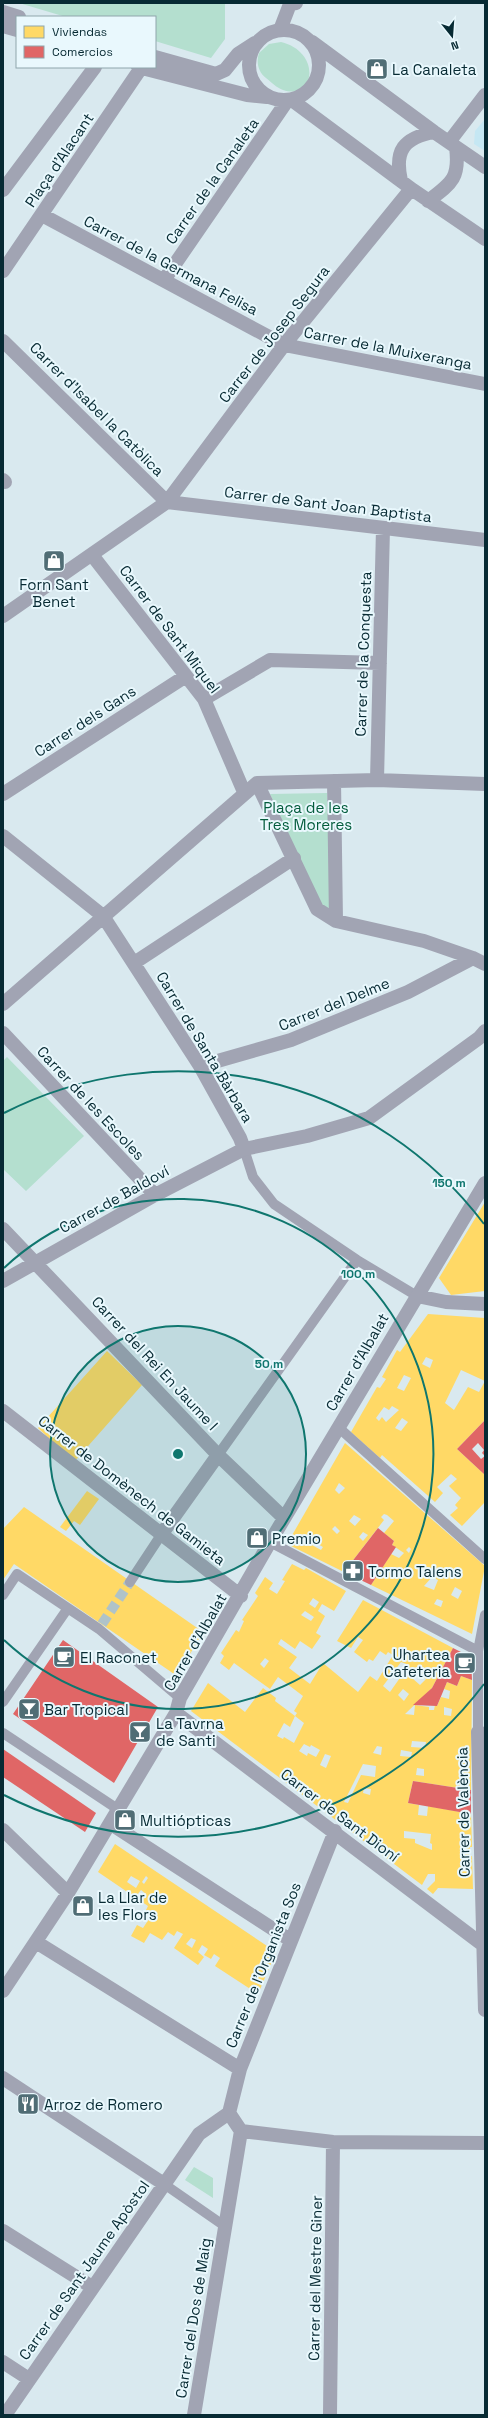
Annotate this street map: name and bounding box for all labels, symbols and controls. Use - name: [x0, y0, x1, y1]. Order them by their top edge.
- legend: [16, 16, 156, 68]
- north arrow: [432, 16, 472, 56]
- text: Viviendas: [52, 24, 107, 40]
- text: N: [449, 38, 460, 53]
- text: Comercios: [52, 44, 113, 60]
- shop icon: La Canaleta: [364, 56, 390, 82]
- place label: La Canaleta: [392, 60, 477, 79]
- street label: Plaça d'Alacant: [20, 109, 98, 211]
- street label: Carrer de la Canaleta: [161, 114, 263, 248]
- street label: Carrer de la Germana Felisa: [81, 211, 262, 319]
- street label: Carrer de Josep Segura: [214, 261, 334, 406]
- street label: Carrer de la Muixeranga: [302, 322, 474, 374]
- street label: Carrer d'Isabel la Catòlica: [26, 338, 168, 480]
- street label: Carrer de Sant Joan Baptista: [223, 482, 433, 526]
- shop icon: Forn Sant Benet: [41, 548, 67, 574]
- street label: Carrer de Sant Miquel: [116, 561, 224, 697]
- street label: Carrer de la Conquesta: [351, 571, 375, 737]
- place label: Forn Sant Benet: [19, 575, 89, 611]
- street label: Carrer dels Gans: [31, 681, 139, 761]
- park label: Plaça de les Tres Moreres: [260, 798, 352, 834]
- street label: Carrer de Santa Bàrbara: [152, 968, 258, 1126]
- street label: Carrer del Delme: [276, 973, 392, 1035]
- street label: Carrer de les Escoles: [33, 1042, 149, 1164]
- street label: Carrer de Baldoví: [56, 1161, 173, 1237]
- text: 150 m: [432, 1175, 466, 1191]
- text: 100 m: [341, 1266, 375, 1282]
- street label: Carrer del Rei En Jaume I: [88, 1292, 222, 1434]
- street label: Carrer d'Albalat: [321, 1310, 393, 1414]
- text: 50 m: [255, 1356, 283, 1372]
- street label: Carrer de Domènech de Gamieta: [34, 1411, 230, 1569]
- centre of rings: [171, 1447, 185, 1461]
- shop icon: Premio: [244, 1525, 270, 1551]
- place label: Premio: [272, 1529, 321, 1548]
- pharmacy icon: Tormo Talens: [340, 1558, 366, 1584]
- place label: Tormo Talens: [368, 1562, 462, 1581]
- street label: Carrer d'Albalat: [159, 1590, 231, 1694]
- cafe icon: El Raconet: [51, 1644, 77, 1670]
- place label: Uhartea Cafeteria: [384, 1645, 450, 1681]
- place label: El Raconet: [80, 1648, 157, 1667]
- cafe icon: Uhartea Cafeteria: [452, 1650, 478, 1676]
- bar icon: Bar Tropical: [16, 1696, 42, 1722]
- place label: Bar Tropical: [44, 1700, 129, 1719]
- place label: La Tavrna de Santi: [156, 1714, 224, 1750]
- bar icon: La Tavrna de Santi: [127, 1719, 153, 1745]
- street label: Carrer de València: [452, 1746, 474, 1877]
- street label: Carrer de Sant Dioní: [277, 1764, 403, 1866]
- shop icon: Multiópticas: [112, 1807, 138, 1833]
- place label: Multiópticas: [140, 1811, 231, 1830]
- street label: Carrer de l'Organista Sos: [221, 1879, 305, 2051]
- place label: La Llar de les Flors: [98, 1888, 167, 1924]
- shop icon: La Llar de les Flors: [70, 1893, 96, 1919]
- restaurant icon: Arroz de Romero: [15, 2091, 41, 2117]
- place label: Arroz de Romero: [44, 2095, 163, 2114]
- street label: Carrer de Sant Jaume Apòstol: [15, 2177, 153, 2363]
- street label: Carrer del Mestre Giner: [304, 2195, 326, 2361]
- street label: Carrer del Dos de Maig: [171, 2236, 215, 2400]

